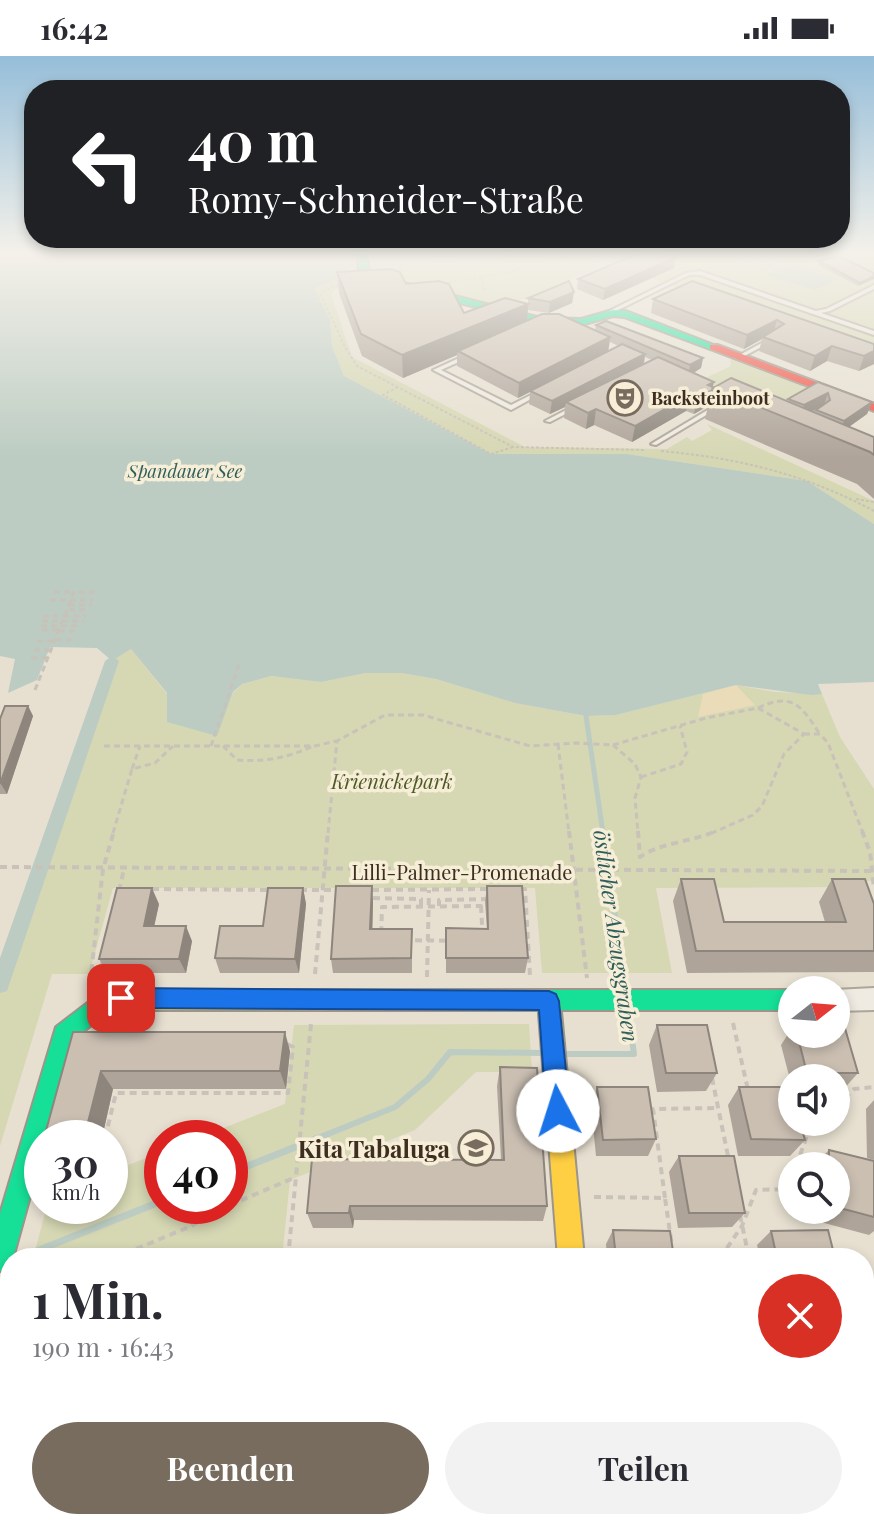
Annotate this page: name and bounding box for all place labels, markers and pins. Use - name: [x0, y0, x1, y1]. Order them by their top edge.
- theatre icon: Backsteinboot: [606, 379, 644, 417]
- place label: Backsteinboot: [651, 386, 770, 410]
- pin: [87, 964, 155, 1032]
- school or university icon: Kita Tabaluga: [457, 1129, 495, 1167]
- place label: Kita Tabaluga: [298, 1132, 451, 1164]

